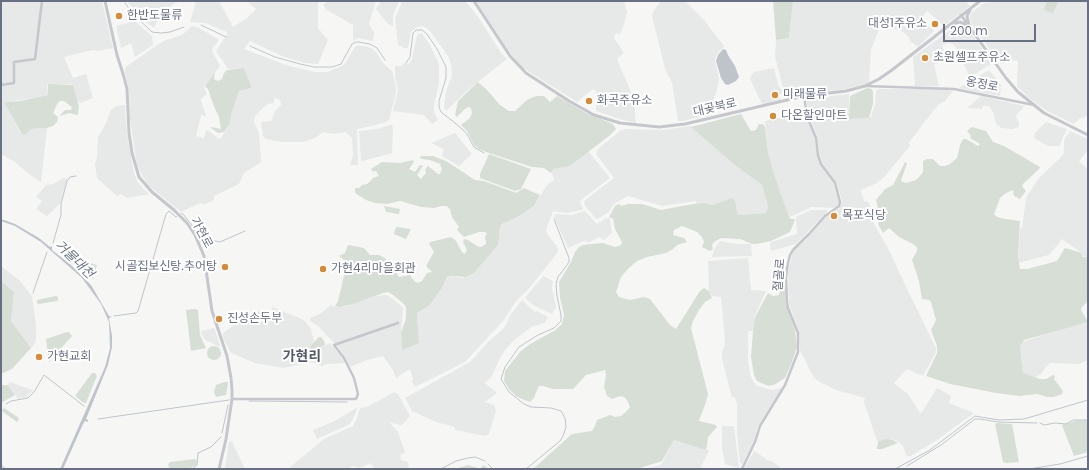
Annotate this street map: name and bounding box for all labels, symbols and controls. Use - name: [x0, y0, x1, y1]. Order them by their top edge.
- place label: 한반도물류: [127, 9, 182, 23]
- marker: 한반도물류: [114, 11, 124, 21]
- scale bar: [945, 16, 1038, 42]
- place label: 대성1주유소: [868, 17, 927, 31]
- marker: 대성1주유소: [930, 19, 940, 29]
- text: 200 m: [950, 22, 988, 39]
- place label: 초원셀프주유소: [933, 51, 1010, 65]
- marker: 초원셀프주유소: [920, 53, 930, 63]
- street label: 옹정로: [964, 75, 1000, 95]
- place label: 미래물류: [783, 88, 827, 102]
- marker: 미래물류: [770, 90, 780, 100]
- place label: 화곡주유소: [597, 94, 652, 108]
- marker: 화곡주유소: [584, 96, 594, 106]
- street label: 대곶북로: [692, 96, 738, 120]
- place label: 다온할인마트: [781, 109, 847, 123]
- marker: 다온할인마트: [768, 111, 778, 121]
- place label: 목포식당: [842, 209, 886, 223]
- marker: 목포식당: [829, 211, 839, 221]
- street label: 가현로: [187, 215, 215, 251]
- water label: 거물대천: [51, 238, 97, 282]
- street label: 절골로: [771, 258, 789, 292]
- place label: 시골집보신탕.추어탕: [115, 260, 217, 274]
- marker: 시골집보신탕.추어탕: [220, 262, 230, 272]
- place label: 가현4리마을회관: [331, 262, 416, 276]
- marker: 가현4리마을회관: [318, 264, 328, 274]
- place label: 진성손두부: [227, 312, 282, 326]
- marker: 진성손두부: [214, 314, 224, 324]
- district label: 가현리: [283, 349, 321, 365]
- place label: 가현교회: [47, 350, 91, 364]
- marker: 가현교회: [34, 352, 44, 362]

